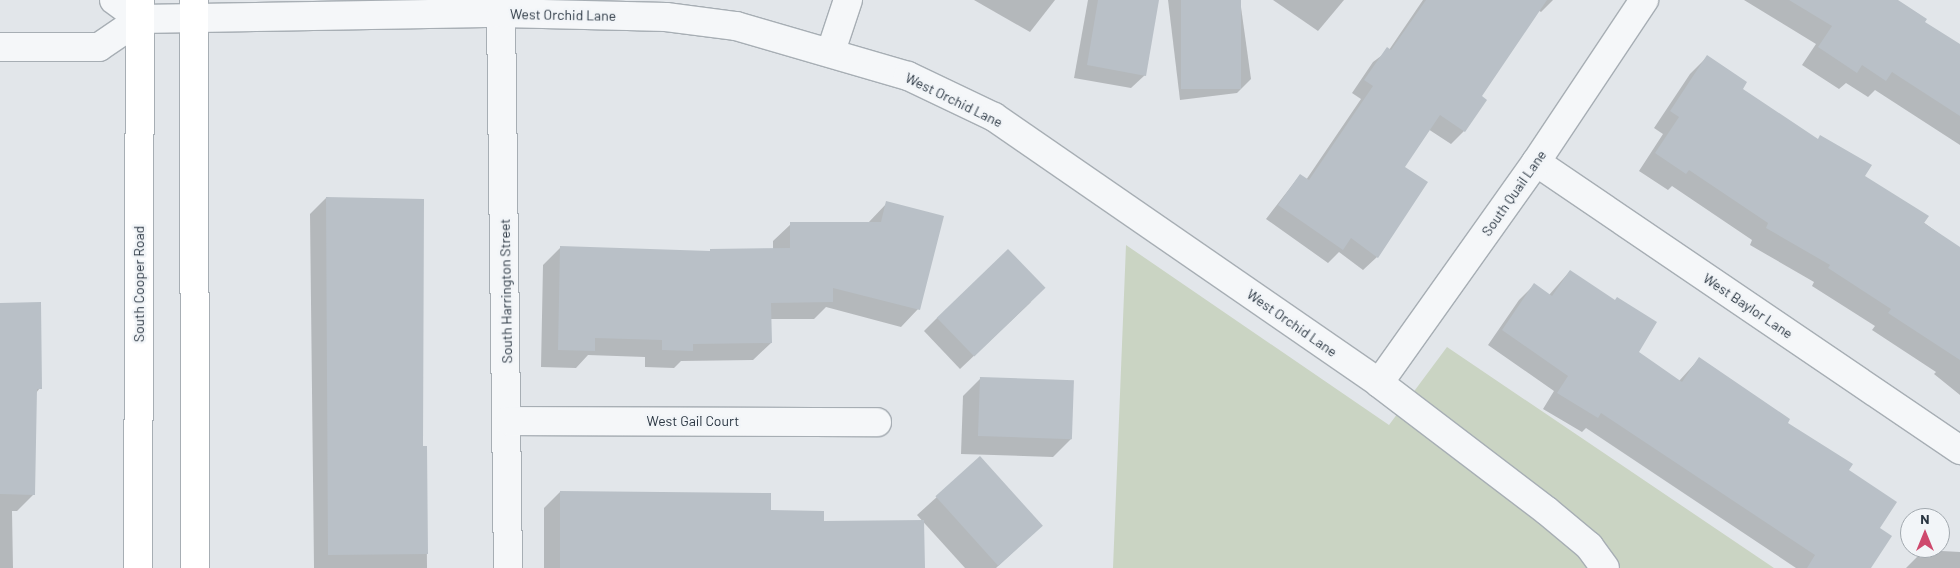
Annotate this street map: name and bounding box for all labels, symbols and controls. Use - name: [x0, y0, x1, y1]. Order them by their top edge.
- street label: West Orchid Lane: [510, 6, 616, 24]
- street label: West Orchid Lane: [903, 69, 1005, 131]
- street label: South Quail Lane: [1478, 147, 1550, 239]
- street label: South Harrington Street: [496, 218, 516, 364]
- street label: South Cooper Road: [131, 226, 147, 342]
- street label: West Baylor Lane: [1700, 270, 1796, 342]
- street label: West Orchid Lane: [1244, 286, 1340, 360]
- street label: West Gail Court: [647, 413, 739, 429]
- north arrow: [1900, 508, 1950, 558]
- text: N: [1920, 510, 1930, 527]

